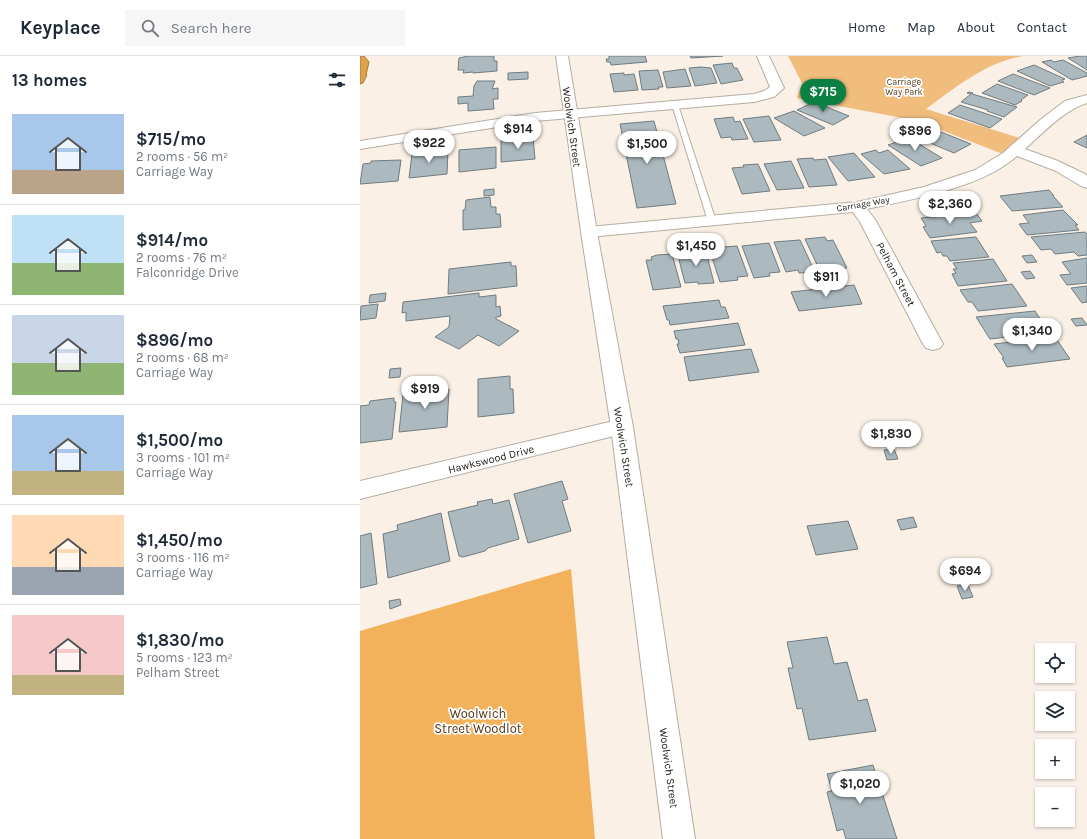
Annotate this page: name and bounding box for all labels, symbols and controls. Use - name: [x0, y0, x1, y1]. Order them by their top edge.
- search box: [125, 10, 405, 46]
- text: Keyplace: [20, 17, 101, 39]
- icon: search: [139, 17, 161, 39]
- text: Search here: [171, 19, 251, 37]
- text: Home: [848, 19, 885, 36]
- text: Map: [907, 19, 935, 36]
- text: About: [957, 19, 995, 36]
- text: Contact: [1017, 19, 1067, 36]
- icon: filters: [326, 69, 348, 91]
- text: 13 homes: [12, 70, 87, 90]
- park label: Carriage Way Park: [885, 77, 923, 97]
- pin: $715: [799, 79, 847, 113]
- text: $715: [809, 84, 837, 99]
- street label: Woolwich Street: [559, 86, 584, 168]
- pin: $914: [494, 116, 542, 150]
- pin: $896: [891, 118, 939, 152]
- text: $914: [503, 121, 533, 136]
- text: $896: [898, 123, 932, 138]
- text: $715/mo: [136, 129, 206, 149]
- icon: home: [44, 130, 92, 178]
- pin: $922: [405, 130, 453, 164]
- pin: $1,500: [614, 131, 680, 165]
- text: $922: [413, 135, 445, 150]
- text: $1,500: [627, 136, 667, 151]
- text: 2 rooms · 56 m²: [136, 149, 228, 164]
- text: Carriage Way: [136, 164, 213, 179]
- pin: $2,360: [917, 191, 983, 225]
- street label: Carriage Way: [836, 194, 891, 214]
- text: $2,360: [928, 196, 972, 211]
- text: $914/mo: [136, 230, 208, 250]
- icon: home: [44, 231, 92, 279]
- pin: $1,450: [663, 233, 729, 267]
- text: $1,450: [676, 238, 716, 253]
- street label: Pelham Street: [873, 240, 918, 308]
- text: 2 rooms · 76 m²: [136, 250, 227, 265]
- pin: $911: [802, 264, 850, 298]
- text: Falconridge Drive: [136, 265, 239, 280]
- text: $911: [813, 269, 839, 284]
- pin: $1,340: [999, 318, 1065, 352]
- text: $1,340: [1012, 323, 1052, 338]
- text: $896/mo: [136, 330, 213, 350]
- icon: home: [44, 331, 92, 379]
- text: 2 rooms · 68 m²: [136, 350, 229, 365]
- text: Carriage Way: [136, 365, 213, 380]
- pin: $919: [401, 376, 449, 410]
- text: $919: [410, 381, 440, 396]
- street label: Woolwich Street: [611, 406, 636, 488]
- pin: $1,830: [858, 421, 924, 455]
- text: $1,830: [870, 426, 912, 441]
- text: $1,500/mo: [136, 430, 223, 450]
- icon: home: [44, 431, 92, 479]
- street label: Hawkswood Drive: [447, 442, 536, 476]
- text: 3 rooms · 101 m²: [136, 450, 230, 465]
- text: Carriage Way: [136, 465, 213, 480]
- text: $1,450/mo: [136, 530, 223, 550]
- icon: home: [44, 531, 92, 579]
- text: 3 rooms · 116 m²: [136, 550, 230, 565]
- pin: $694: [941, 558, 989, 592]
- text: $694: [949, 563, 981, 578]
- text: Carriage Way: [136, 565, 213, 580]
- text: $1,830/mo: [136, 630, 224, 650]
- icon: home: [44, 631, 92, 679]
- map controls: [1035, 643, 1075, 827]
- button: locate: [1035, 643, 1075, 683]
- text: 5 rooms · 123 m²: [136, 650, 233, 665]
- text: Pelham Street: [136, 665, 219, 680]
- button: layers: [1035, 691, 1075, 731]
- park label: Woolwich Street Woodlot: [434, 706, 522, 736]
- street label: Woolwich Street: [656, 727, 681, 809]
- button: +: [1035, 739, 1075, 779]
- pin: $1,020: [827, 771, 893, 805]
- text: $1,020: [839, 776, 881, 791]
- button: −: [1035, 787, 1075, 827]

